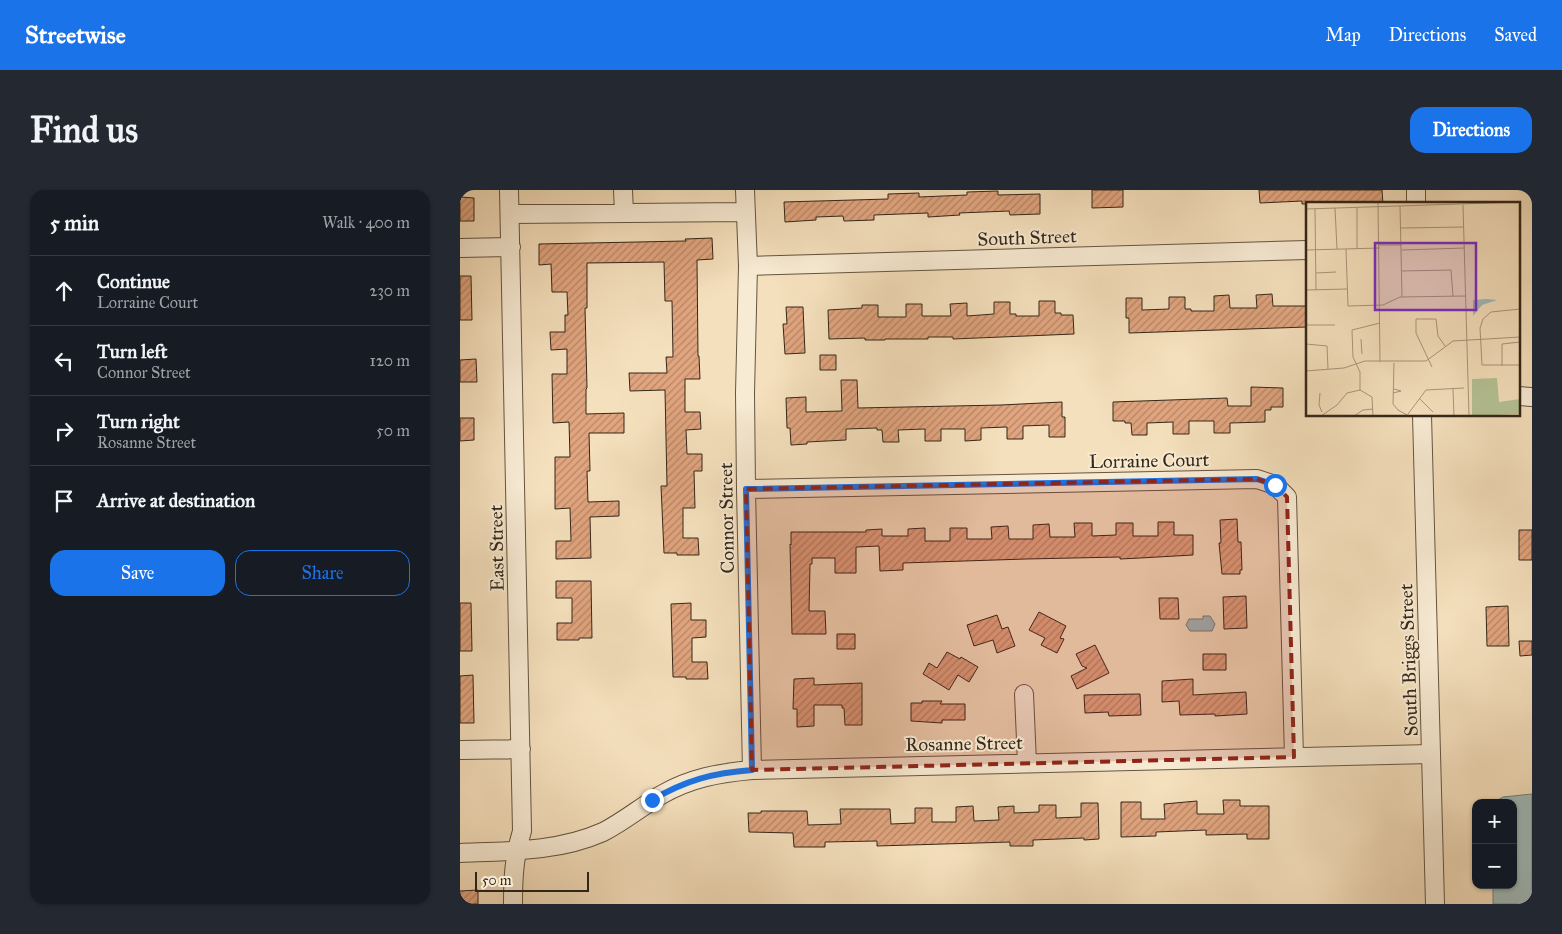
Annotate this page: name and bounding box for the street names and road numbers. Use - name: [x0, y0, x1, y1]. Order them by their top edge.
- street label: South Street: [977, 224, 1077, 251]
- street label: Lorraine Court: [1089, 448, 1210, 473]
- street label: Connor Street: [714, 462, 739, 574]
- street label: East Street: [484, 504, 509, 591]
- street label: South Briggs Street: [1394, 583, 1424, 737]
- street label: Rosanne Street: [905, 731, 1023, 756]

